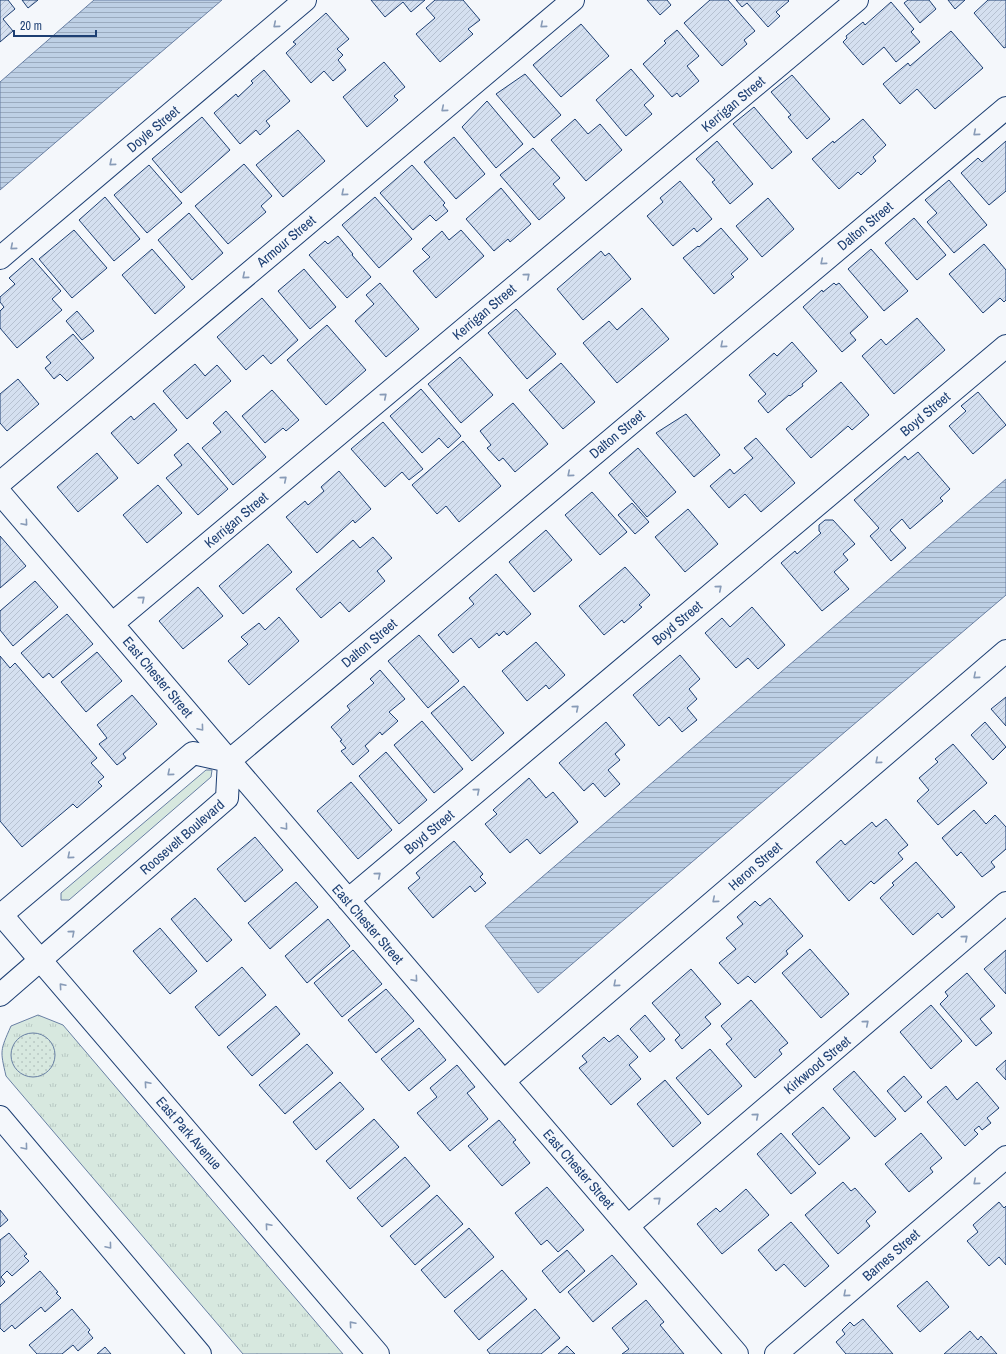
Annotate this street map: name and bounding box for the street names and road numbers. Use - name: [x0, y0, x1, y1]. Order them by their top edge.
- street label: Kerrigan Street: [697, 72, 769, 136]
- street label: Doyle Street: [123, 102, 183, 156]
- street label: Dalton Street: [834, 198, 896, 254]
- street label: Armour Street: [252, 211, 319, 272]
- street label: Kerrigan Street: [448, 280, 520, 344]
- street label: Boyd Street: [896, 388, 954, 440]
- street label: Dalton Street: [586, 406, 648, 462]
- street label: Kerrigan Street: [200, 488, 272, 552]
- street label: Boyd Street: [648, 597, 706, 649]
- street label: Dalton Street: [338, 615, 400, 671]
- street label: East Chester Street: [119, 633, 197, 721]
- street label: Roosevelt Boulevard: [136, 795, 228, 879]
- street label: Boyd Street: [400, 806, 458, 858]
- street label: Heron Street: [725, 838, 785, 894]
- street label: East Chester Street: [328, 880, 408, 968]
- street label: Kirkwood Street: [780, 1032, 854, 1098]
- street label: East Park Avenue: [152, 1093, 226, 1173]
- street label: East Chester Street: [539, 1125, 619, 1213]
- street label: Barnes Street: [859, 1225, 923, 1285]

